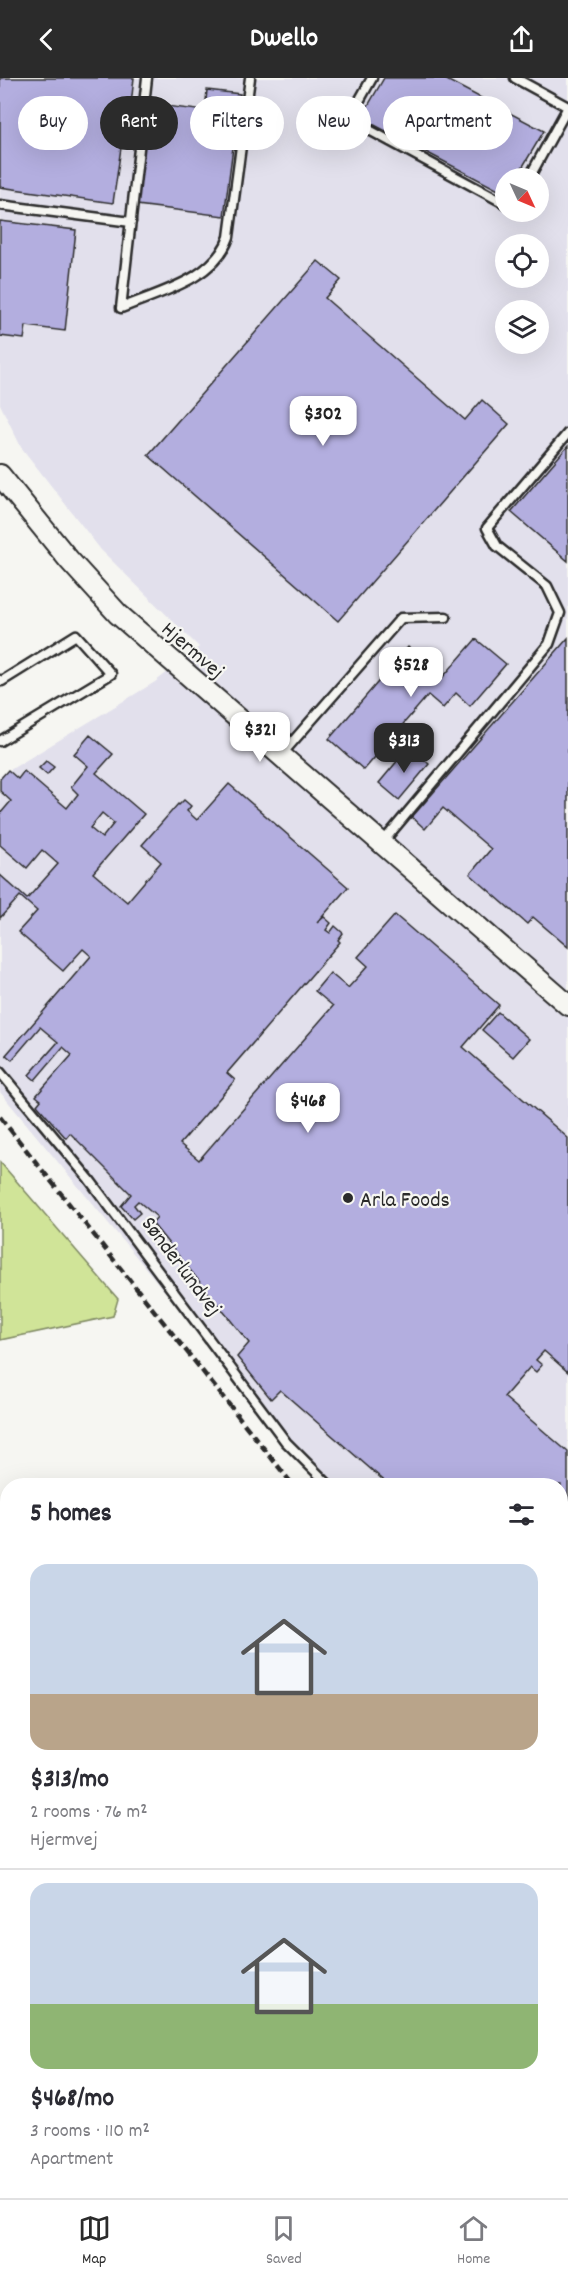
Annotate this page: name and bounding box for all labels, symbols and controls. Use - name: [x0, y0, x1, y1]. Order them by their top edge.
- text: Dwello: [250, 20, 318, 59]
- icon: back: [30, 23, 63, 56]
- icon: share: [505, 23, 538, 56]
- chip: Buy: [18, 96, 88, 150]
- chip: Rent: [100, 96, 178, 150]
- chip: Filters: [190, 96, 284, 150]
- chip: New: [296, 96, 371, 150]
- chip: Apartment: [383, 96, 513, 150]
- north arrow: [495, 168, 549, 222]
- map controls: [495, 168, 549, 354]
- button: locate: [495, 234, 549, 288]
- button: layers: [495, 300, 549, 354]
- pin: $302: [287, 396, 359, 447]
- text: $302: [304, 401, 342, 429]
- street label: Hjermvej: [153, 615, 230, 688]
- pin: $528: [375, 647, 447, 698]
- text: $528: [393, 652, 429, 680]
- pin: $321: [224, 712, 296, 763]
- text: $321: [244, 717, 276, 745]
- pin: $313: [368, 723, 440, 774]
- text: $313: [388, 728, 420, 756]
- pin: $468: [272, 1083, 344, 1134]
- text: $468: [290, 1088, 326, 1116]
- place label: Arla Foods: [360, 1186, 450, 1217]
- marker: Arla Foods: [341, 1191, 355, 1205]
- street label: Sønderlundvej: [132, 1211, 228, 1323]
- text: 5 homes: [30, 1496, 112, 1533]
- icon: filters: [505, 1498, 538, 1531]
- icon: home: [230, 1603, 338, 1711]
- text: $313/mo: [30, 1762, 109, 1799]
- text: 2 rooms · 76 m²: [30, 1799, 148, 1827]
- text: Hjermvej: [30, 1827, 98, 1855]
- icon: home: [230, 1922, 338, 2030]
- text: $468/mo: [30, 2081, 114, 2118]
- text: 3 rooms · 110 m²: [30, 2118, 150, 2146]
- text: Apartment: [30, 2146, 113, 2174]
- tab: Map: [78, 2212, 111, 2271]
- tab: Saved: [266, 2212, 302, 2271]
- tab: Home: [457, 2212, 490, 2271]

